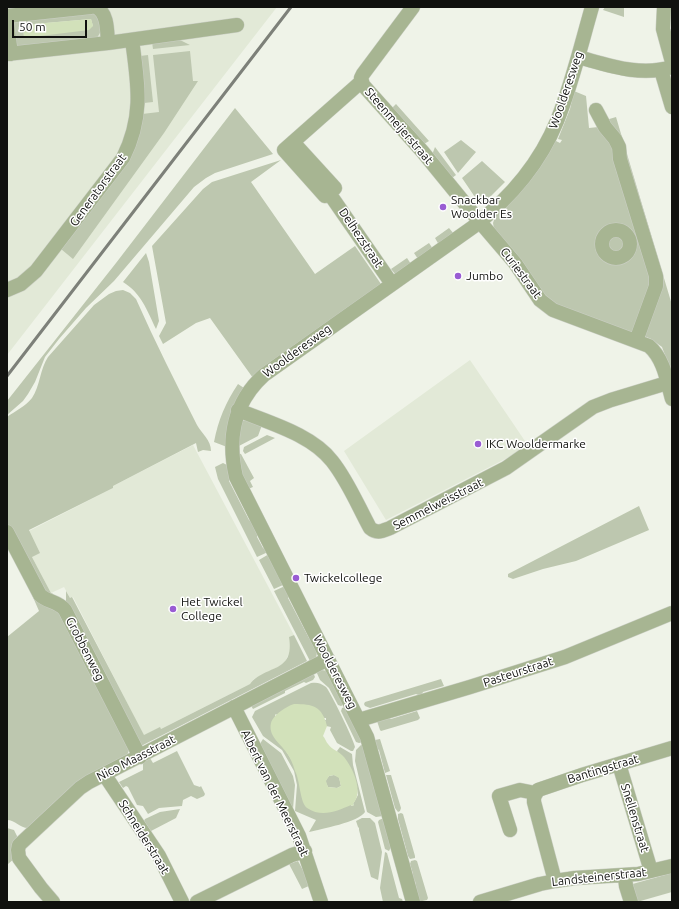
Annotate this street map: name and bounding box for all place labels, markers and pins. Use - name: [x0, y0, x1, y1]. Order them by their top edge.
- place label: Snackbar Woolder Es: [451, 193, 512, 221]
- marker: Snackbar Woolder Es: [438, 202, 448, 212]
- place label: Jumbo: [466, 269, 503, 283]
- marker: Jumbo: [453, 271, 463, 281]
- place label: IKC Wooldermarke: [486, 437, 586, 451]
- marker: IKC Wooldermarke: [473, 439, 483, 449]
- place label: Twickelcollege: [304, 571, 382, 585]
- marker: Twickelcollege: [291, 573, 301, 583]
- place label: Het Twickel College: [181, 595, 243, 623]
- marker: Het Twickel College: [168, 604, 178, 614]

